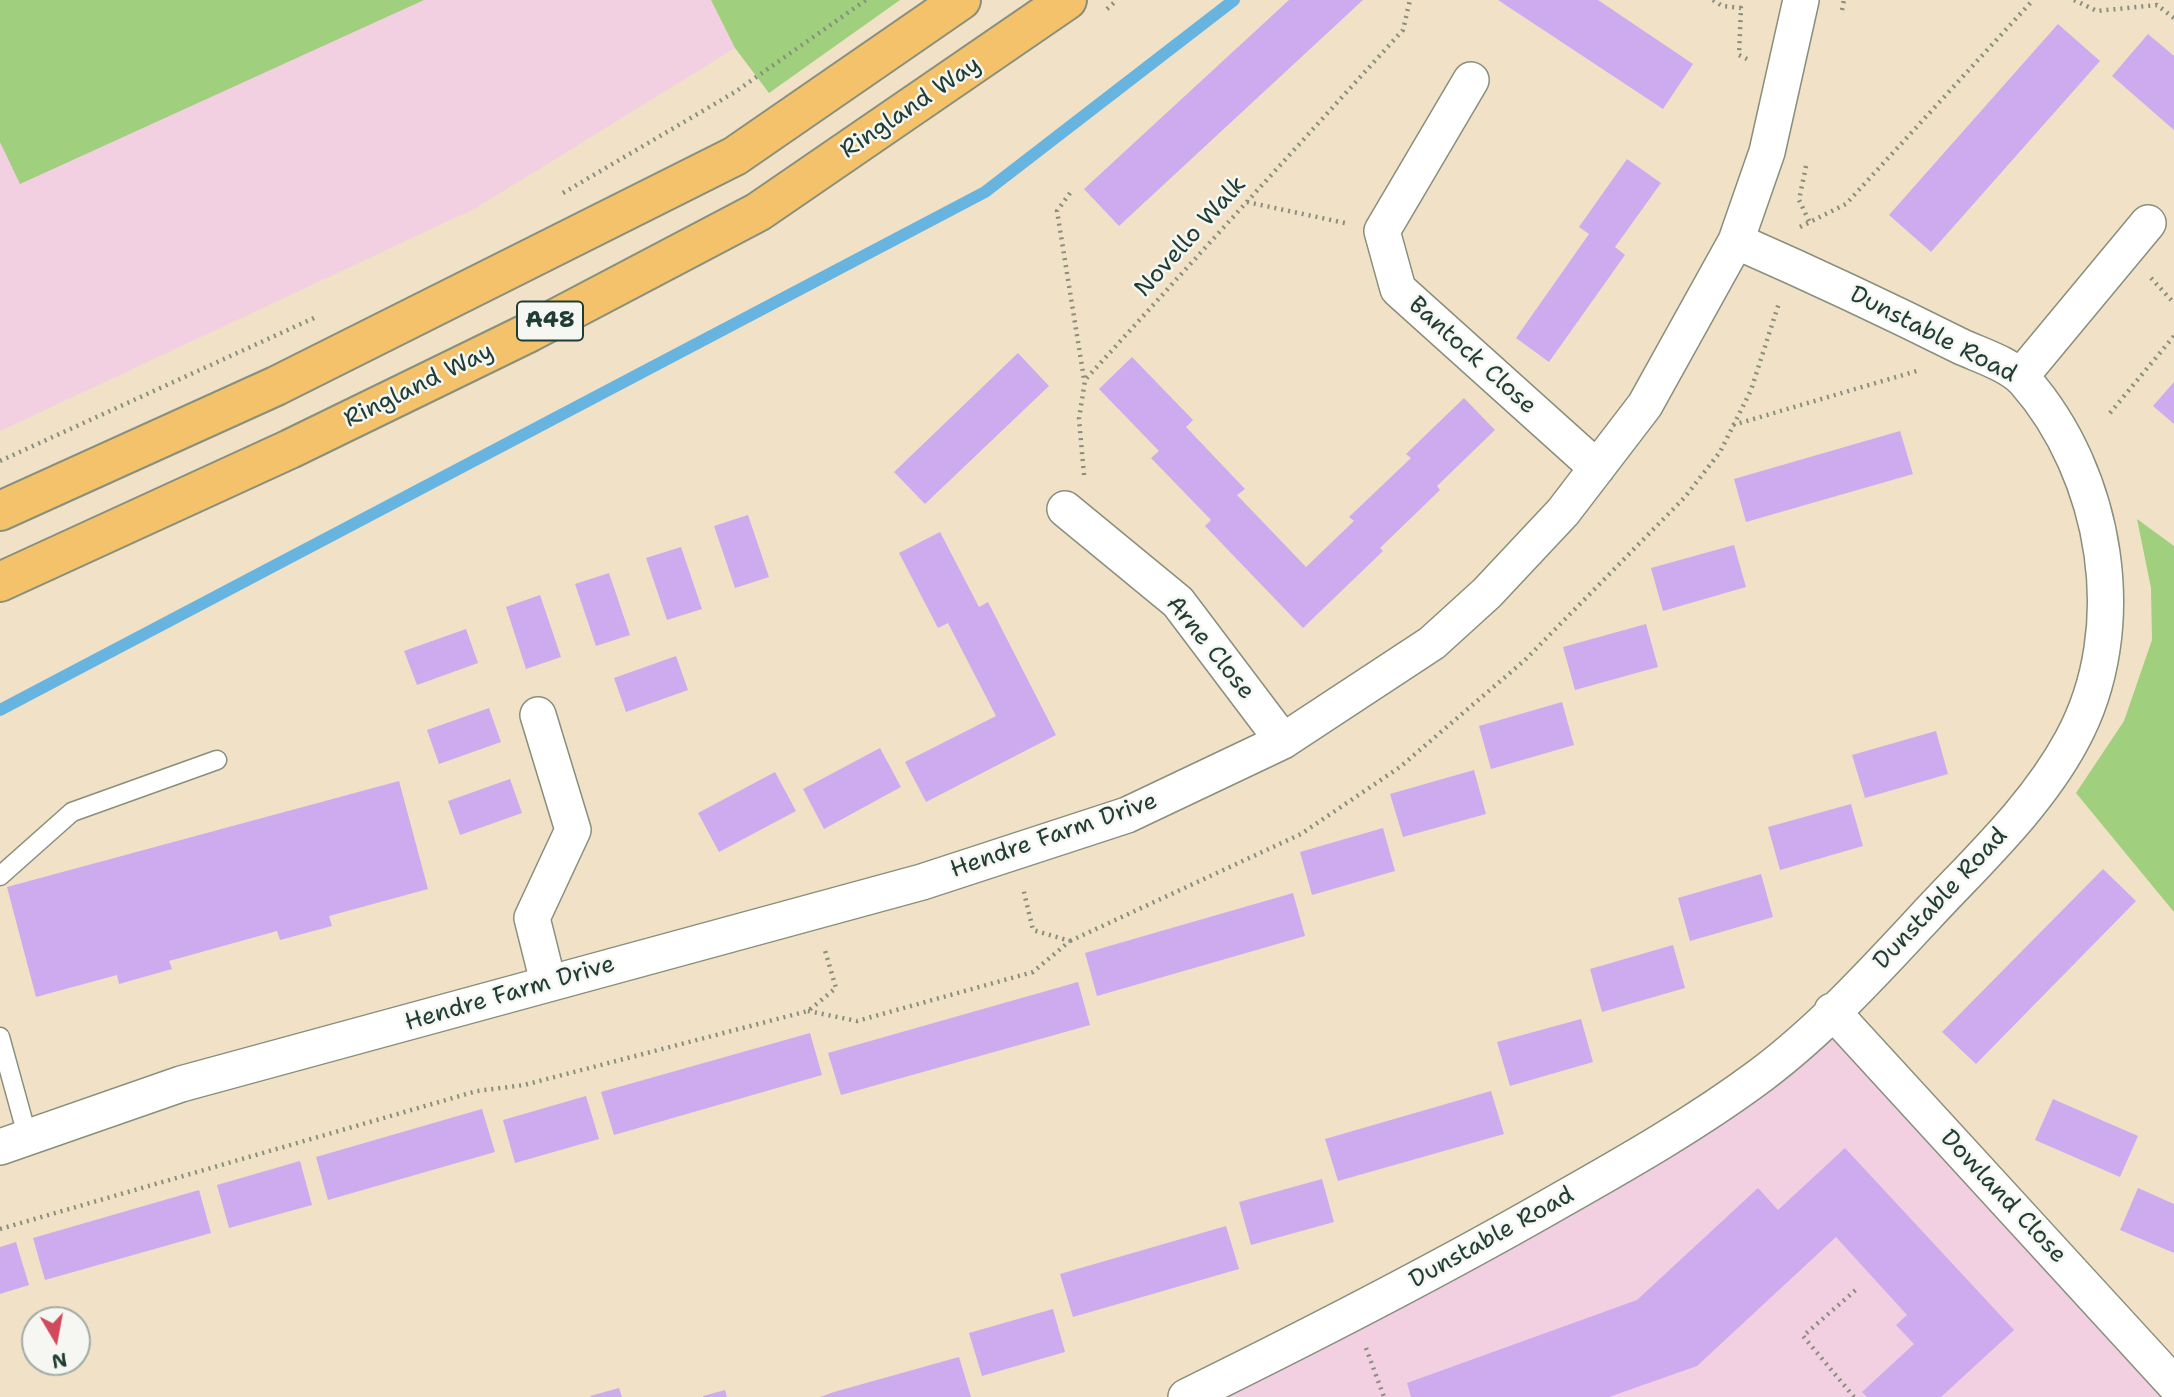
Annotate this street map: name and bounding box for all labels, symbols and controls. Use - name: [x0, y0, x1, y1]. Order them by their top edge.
- street label: Ringland Way: [836, 51, 986, 165]
- street label: Novello Walk: [1129, 171, 1253, 303]
- street label: Dunstable Road: [1845, 281, 2021, 389]
- street label: Bantock Close: [1402, 291, 1542, 421]
- road number: A48: [517, 302, 583, 340]
- street label: Ringland Way: [340, 337, 498, 435]
- street label: Arne Close: [1160, 590, 1260, 706]
- street label: Hendre Farm Drive: [947, 787, 1161, 885]
- street label: Dunstable Road: [1868, 822, 2014, 976]
- street label: Hendre Farm Drive: [402, 950, 618, 1038]
- street label: Dowland Close: [1934, 1124, 2072, 1270]
- street label: Dunstable Road: [1405, 1181, 1579, 1295]
- north arrow: [21, 1306, 91, 1376]
- text: N: [50, 1347, 69, 1374]

